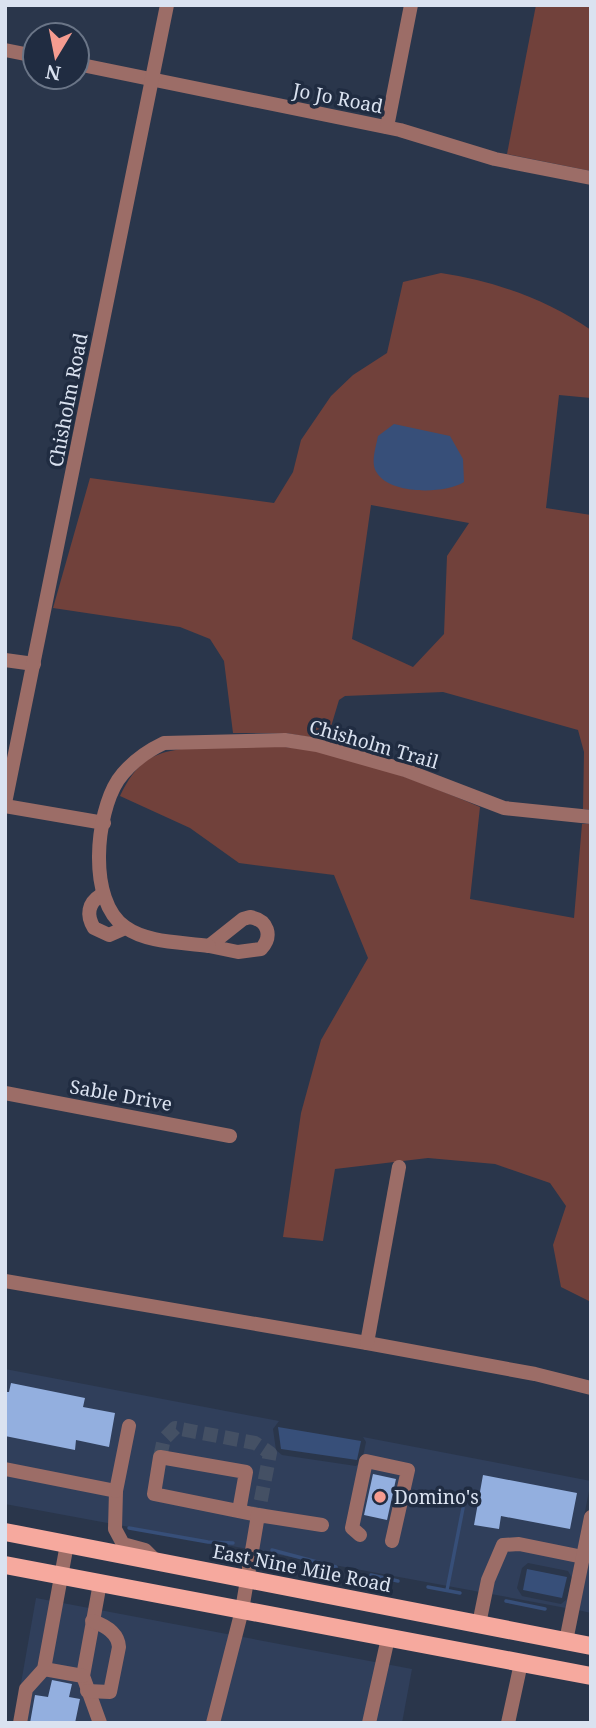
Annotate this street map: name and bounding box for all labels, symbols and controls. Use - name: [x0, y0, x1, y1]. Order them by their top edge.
- north arrow: [21, 21, 91, 91]
- text: N: [43, 59, 63, 87]
- street label: Jo Jo Road: [290, 76, 386, 120]
- street label: Chisholm Road: [42, 330, 94, 469]
- street label: Chisholm Trail: [306, 713, 442, 775]
- street label: Sable Drive: [68, 1073, 174, 1117]
- place label: Domino's: [394, 1484, 479, 1510]
- marker: Domino's: [372, 1489, 388, 1505]
- street label: East Nine Mile Road: [211, 1538, 394, 1598]

